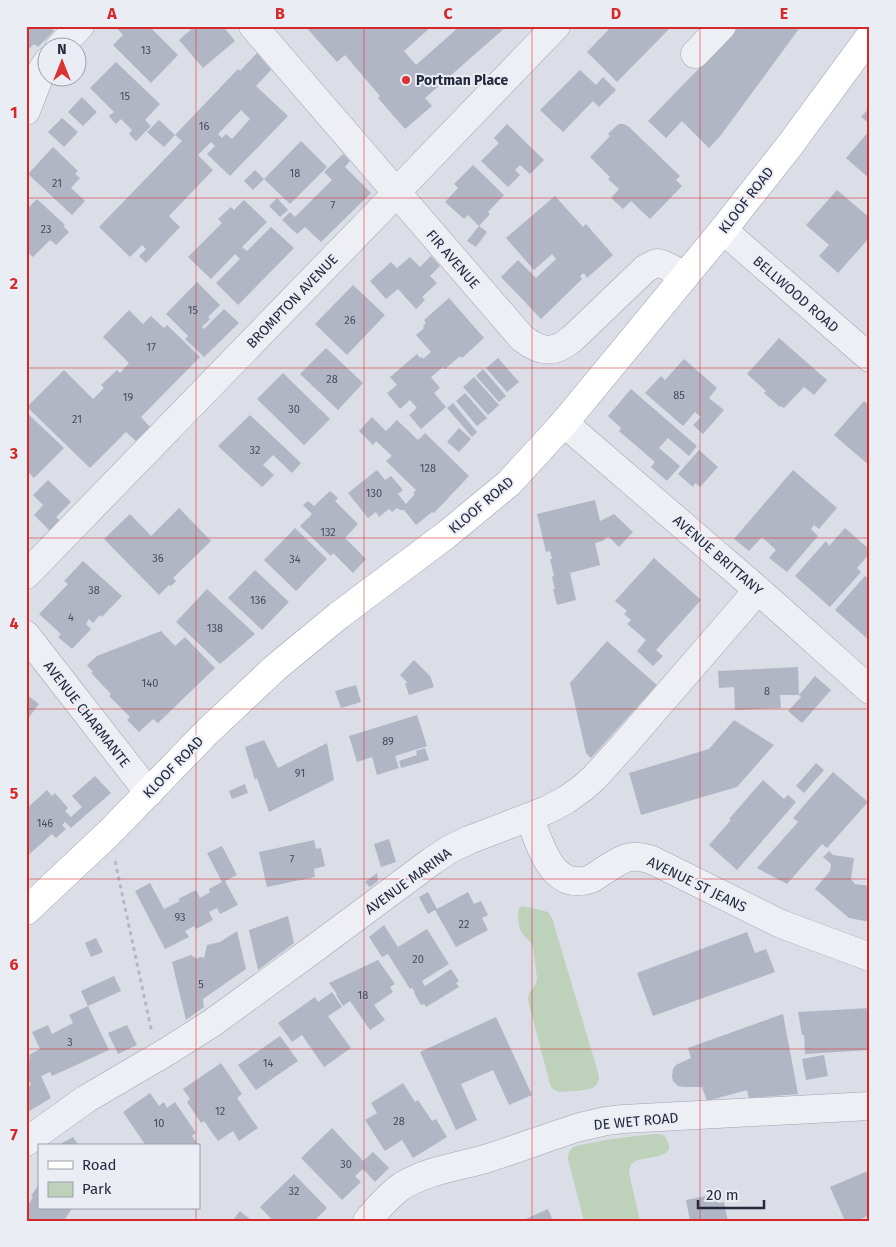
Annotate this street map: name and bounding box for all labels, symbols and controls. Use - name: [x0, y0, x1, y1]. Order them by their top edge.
- text: A: [106, 4, 117, 23]
- text: B: [275, 4, 285, 23]
- text: C: [443, 4, 453, 23]
- text: D: [611, 4, 621, 23]
- text: E: [780, 4, 788, 23]
- north arrow: [38, 38, 88, 88]
- text: N: [57, 41, 67, 58]
- house number: 13: [141, 44, 151, 57]
- place label: Portman Place: [416, 72, 509, 89]
- marker: Portman Place: [400, 74, 412, 86]
- house number: 15: [120, 90, 131, 103]
- text: 1: [10, 103, 18, 122]
- house number: 16: [199, 120, 209, 133]
- street label: KLOOF ROAD: [715, 164, 778, 237]
- house number: 18: [290, 167, 300, 180]
- house number: 21: [52, 177, 62, 190]
- house number: 7: [331, 199, 336, 212]
- house number: 23: [41, 223, 51, 236]
- street label: FIR AVENUE: [422, 226, 483, 292]
- street label: BROMPTON AVENUE: [243, 251, 342, 352]
- street label: BELLWOOD ROAD: [749, 253, 842, 336]
- text: 2: [10, 274, 18, 293]
- house number: 15: [188, 304, 199, 317]
- house number: 26: [344, 314, 356, 327]
- house number: 17: [146, 341, 156, 354]
- house number: 28: [326, 373, 338, 386]
- house number: 85: [673, 389, 685, 402]
- house number: 19: [123, 391, 133, 404]
- house number: 30: [288, 403, 300, 416]
- house number: 21: [72, 413, 82, 426]
- text: 3: [9, 444, 18, 463]
- house number: 32: [250, 444, 260, 457]
- house number: 128: [420, 462, 436, 475]
- street label: KLOOF ROAD: [445, 473, 517, 537]
- house number: 130: [366, 487, 382, 500]
- street label: AVENUE BRITTANY: [669, 512, 766, 599]
- house number: 132: [320, 526, 336, 539]
- house number: 36: [152, 552, 164, 565]
- house number: 34: [289, 553, 301, 566]
- house number: 38: [88, 584, 100, 597]
- house number: 136: [250, 594, 266, 607]
- house number: 4: [68, 611, 74, 624]
- text: 4: [9, 614, 19, 633]
- house number: 138: [207, 622, 223, 635]
- street label: AVENUE CHARMANTE: [40, 658, 133, 771]
- house number: 140: [142, 677, 158, 690]
- house number: 8: [764, 685, 770, 698]
- street label: KLOOF ROAD: [140, 733, 207, 802]
- house number: 89: [382, 735, 394, 748]
- house number: 91: [295, 767, 305, 780]
- text: 5: [10, 784, 19, 803]
- house number: 146: [37, 817, 53, 830]
- street label: AVENUE MARINA: [362, 844, 455, 918]
- house number: 7: [290, 853, 295, 866]
- street label: AVENUE ST JEANS: [644, 853, 750, 916]
- house number: 93: [174, 911, 186, 924]
- house number: 22: [459, 918, 469, 931]
- house number: 20: [412, 953, 424, 966]
- text: 6: [9, 955, 19, 974]
- house number: 5: [198, 978, 204, 991]
- house number: 18: [358, 989, 368, 1002]
- house number: 3: [67, 1036, 73, 1049]
- house number: 14: [263, 1057, 273, 1070]
- house number: 12: [215, 1105, 225, 1118]
- street label: DE WET ROAD: [593, 1109, 679, 1134]
- house number: 28: [393, 1115, 405, 1128]
- house number: 10: [154, 1117, 164, 1130]
- text: 7: [10, 1125, 18, 1144]
- legend: [38, 1144, 200, 1210]
- text: Road: [82, 1156, 117, 1174]
- house number: 30: [340, 1158, 352, 1171]
- scale bar: [698, 1177, 765, 1209]
- text: Park: [82, 1180, 112, 1198]
- house number: 32: [289, 1185, 299, 1198]
- text: 20 m: [706, 1186, 739, 1204]

